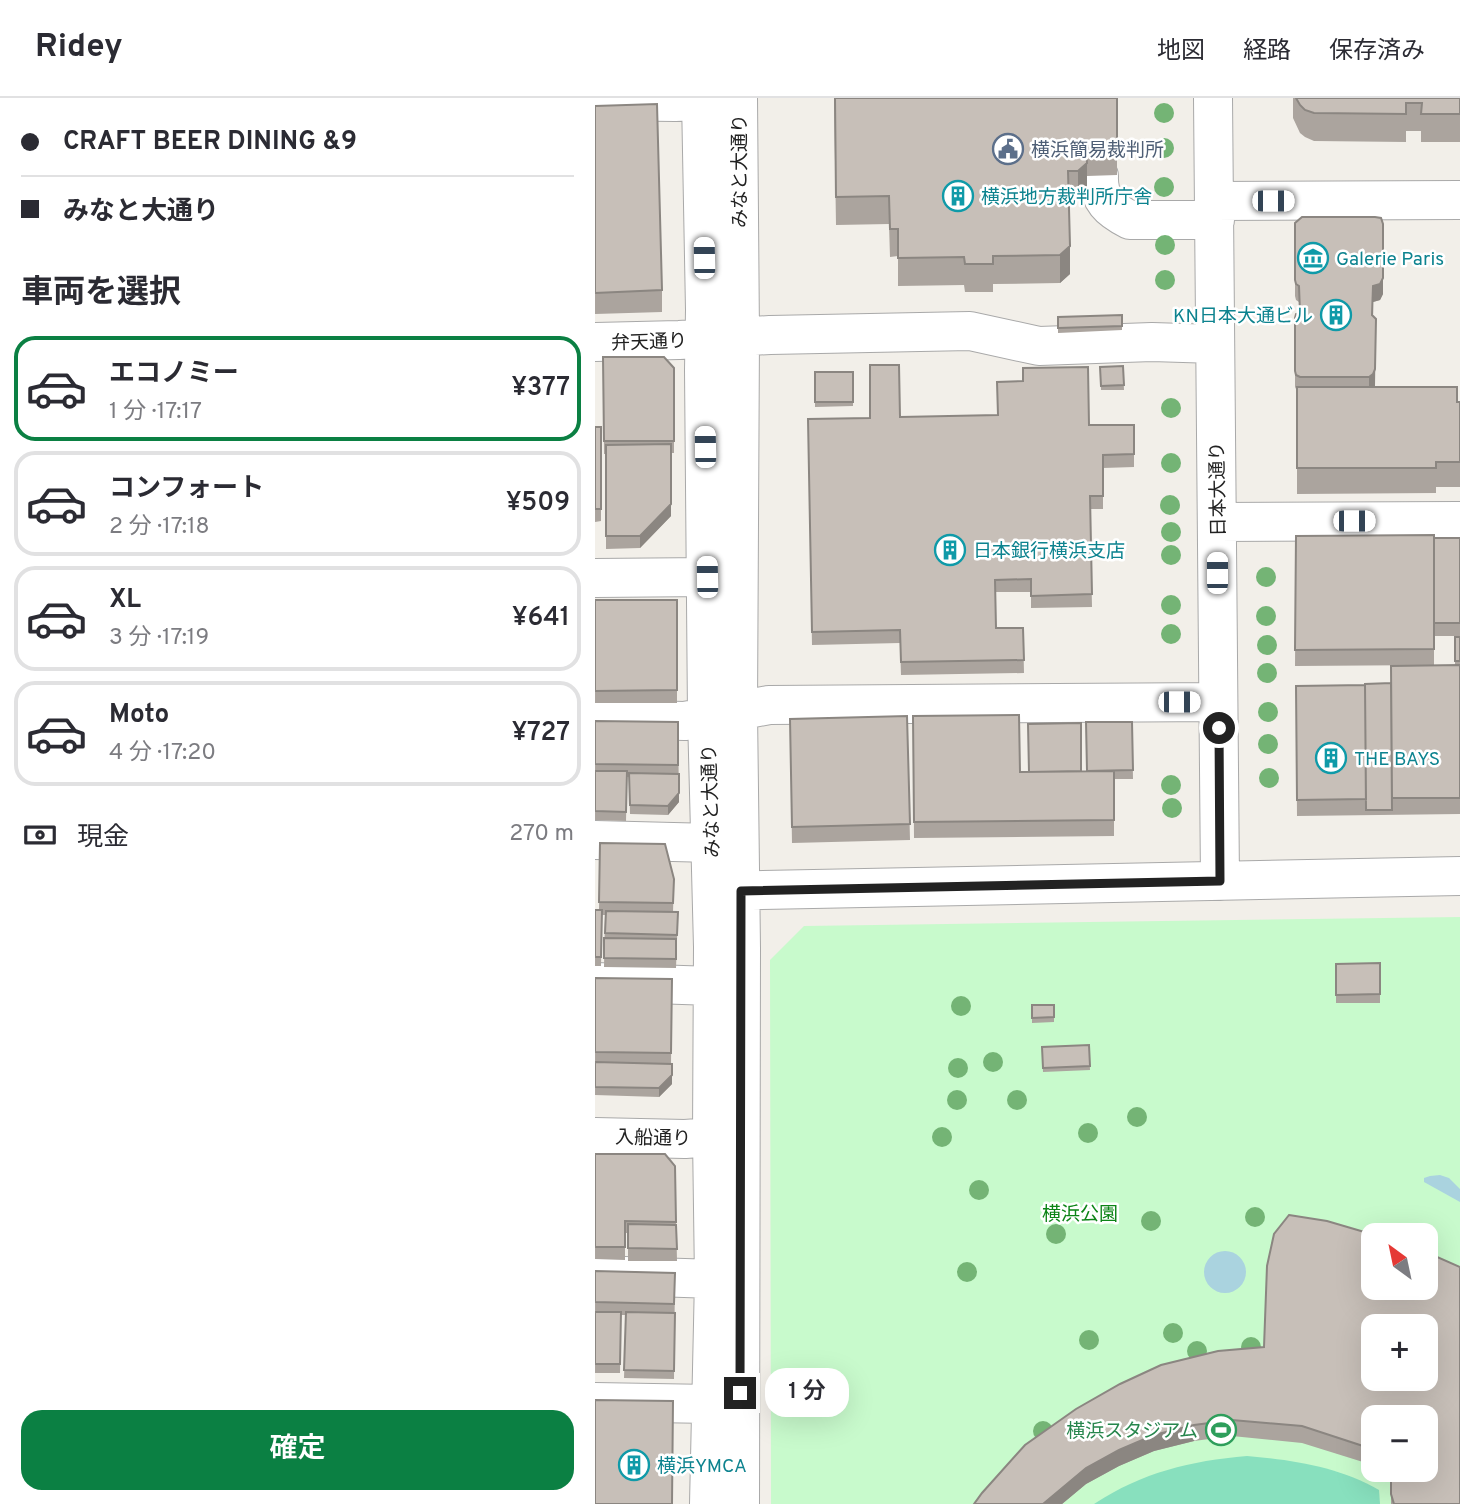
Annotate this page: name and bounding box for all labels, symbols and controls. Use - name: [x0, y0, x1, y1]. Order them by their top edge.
- text: Ridey: [35, 27, 123, 69]
- text: 地図: [1157, 37, 1205, 67]
- text: 経路: [1243, 37, 1291, 67]
- text: 保存済み: [1329, 37, 1425, 67]
- street label: みなと大通り: [729, 114, 753, 228]
- text: CRAFT BEER DINING &9: [63, 126, 357, 159]
- public building icon: 横浜簡易裁判所: [991, 132, 1025, 166]
- place label: 横浜簡易裁判所: [1031, 139, 1164, 163]
- building icon: 横浜地方裁判所庁舎: [941, 179, 975, 213]
- place label: 横浜地方裁判所庁舎: [981, 186, 1152, 210]
- car: [1253, 191, 1295, 212]
- text: みなと大通り: [63, 196, 219, 229]
- car: [694, 237, 715, 279]
- museum icon: Galerie Paris: [1296, 241, 1330, 275]
- place label: Galerie Paris: [1336, 248, 1444, 272]
- text: 車両を選択: [21, 274, 181, 314]
- building icon: KN日本大通ビル: [1319, 298, 1353, 332]
- place label: KN日本大通ビル: [1173, 305, 1313, 329]
- street label: 弁天通り: [611, 330, 687, 356]
- icon: car: [25, 357, 88, 420]
- text: エコノミー: [109, 358, 239, 391]
- text: ¥377: [511, 372, 570, 405]
- text: 1 分 · 17:17: [109, 398, 202, 427]
- car: [695, 426, 716, 468]
- street label: 日本大通り: [1206, 441, 1232, 537]
- icon: car: [25, 472, 88, 535]
- text: コンフォート: [109, 473, 264, 506]
- text: ¥509: [506, 487, 570, 520]
- car: [1334, 511, 1376, 532]
- text: 2 分 · 17:18: [109, 513, 210, 542]
- building icon: 日本銀行横浜支店: [933, 533, 967, 567]
- place label: 日本銀行横浜支店: [973, 540, 1125, 564]
- car: [1207, 552, 1228, 594]
- car: [697, 556, 718, 598]
- text: XL: [109, 584, 141, 617]
- icon: car: [25, 587, 88, 650]
- text: ¥641: [512, 602, 570, 635]
- text: 3 分 · 17:19: [109, 624, 209, 653]
- car: [1159, 692, 1201, 713]
- text: Moto: [109, 699, 169, 732]
- icon: car: [25, 702, 88, 765]
- route start: [1203, 712, 1235, 744]
- text: ¥727: [512, 717, 570, 750]
- text: 4 分 · 17:20: [109, 739, 216, 768]
- building icon: THE BAYS: [1314, 741, 1348, 775]
- street label: みなと大通り: [698, 744, 726, 858]
- place label: THE BAYS: [1354, 748, 1440, 772]
- icon: cash: [21, 816, 59, 854]
- text: 270 m: [509, 820, 574, 849]
- text: 現金: [77, 822, 129, 855]
- street label: 入船通り: [615, 1126, 691, 1152]
- park label: 横浜公園: [1042, 1203, 1118, 1227]
- north arrow: [1361, 1223, 1439, 1300]
- map controls: [1361, 1223, 1438, 1482]
- button: +: [1361, 1314, 1438, 1391]
- callout: 1 分: [765, 1368, 849, 1418]
- route end: [724, 1377, 756, 1409]
- text: 1 分: [788, 1378, 826, 1407]
- button: −: [1361, 1405, 1438, 1482]
- button: 確定: [21, 1410, 574, 1490]
- sports icon: 横浜スタジアム: [1204, 1413, 1238, 1447]
- place label: 横浜スタジアム: [1066, 1420, 1198, 1444]
- building icon: 横浜YMCA: [617, 1448, 651, 1482]
- place label: 横浜YMCA: [657, 1455, 747, 1479]

